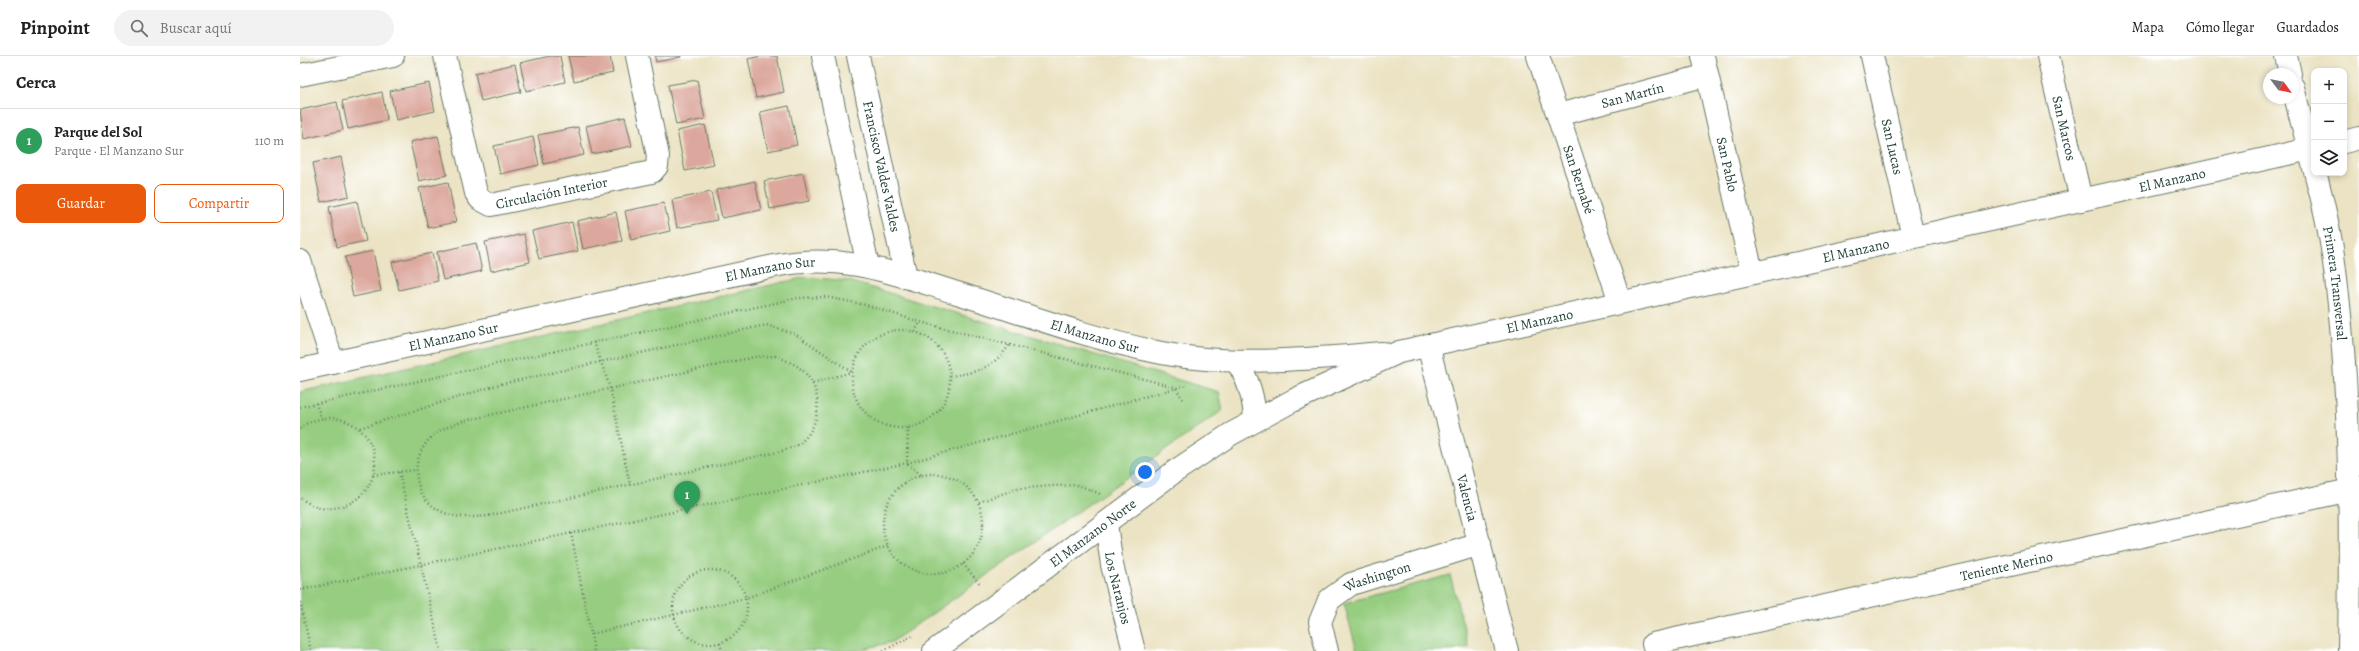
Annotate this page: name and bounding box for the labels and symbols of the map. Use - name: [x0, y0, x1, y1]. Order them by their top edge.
- north arrow: [2263, 68, 2299, 104]
- street label: San Martín: [1599, 78, 1666, 113]
- street label: San Marcos: [2047, 94, 2081, 163]
- street label: Francisco Valdes Valdes: [858, 99, 905, 234]
- street label: San Lucas: [1877, 117, 1908, 177]
- street label: San Pablo: [1712, 135, 1742, 194]
- street label: San Bernabé: [1558, 143, 1599, 216]
- street label: El Manzano: [2137, 163, 2207, 197]
- street label: Circulación Interior: [494, 172, 610, 214]
- street label: Primera Transversal: [2318, 224, 2351, 342]
- street label: El Manzano: [1821, 234, 1891, 267]
- street label: El Manzano Sur: [723, 252, 816, 286]
- street label: El Manzano: [1504, 304, 1575, 338]
- street label: El Manzano Sur: [1048, 315, 1141, 358]
- street label: El Manzano Sur: [407, 318, 501, 356]
- your location: [1135, 462, 1155, 482]
- street label: Valencia: [1452, 472, 1482, 524]
- pin: 1: [674, 481, 700, 514]
- street label: El Manzano Norte: [1046, 494, 1140, 572]
- street label: Teniente Merino: [1959, 547, 2055, 586]
- street label: Los Naranjos: [1100, 550, 1136, 626]
- street label: Washington: [1339, 557, 1413, 597]

